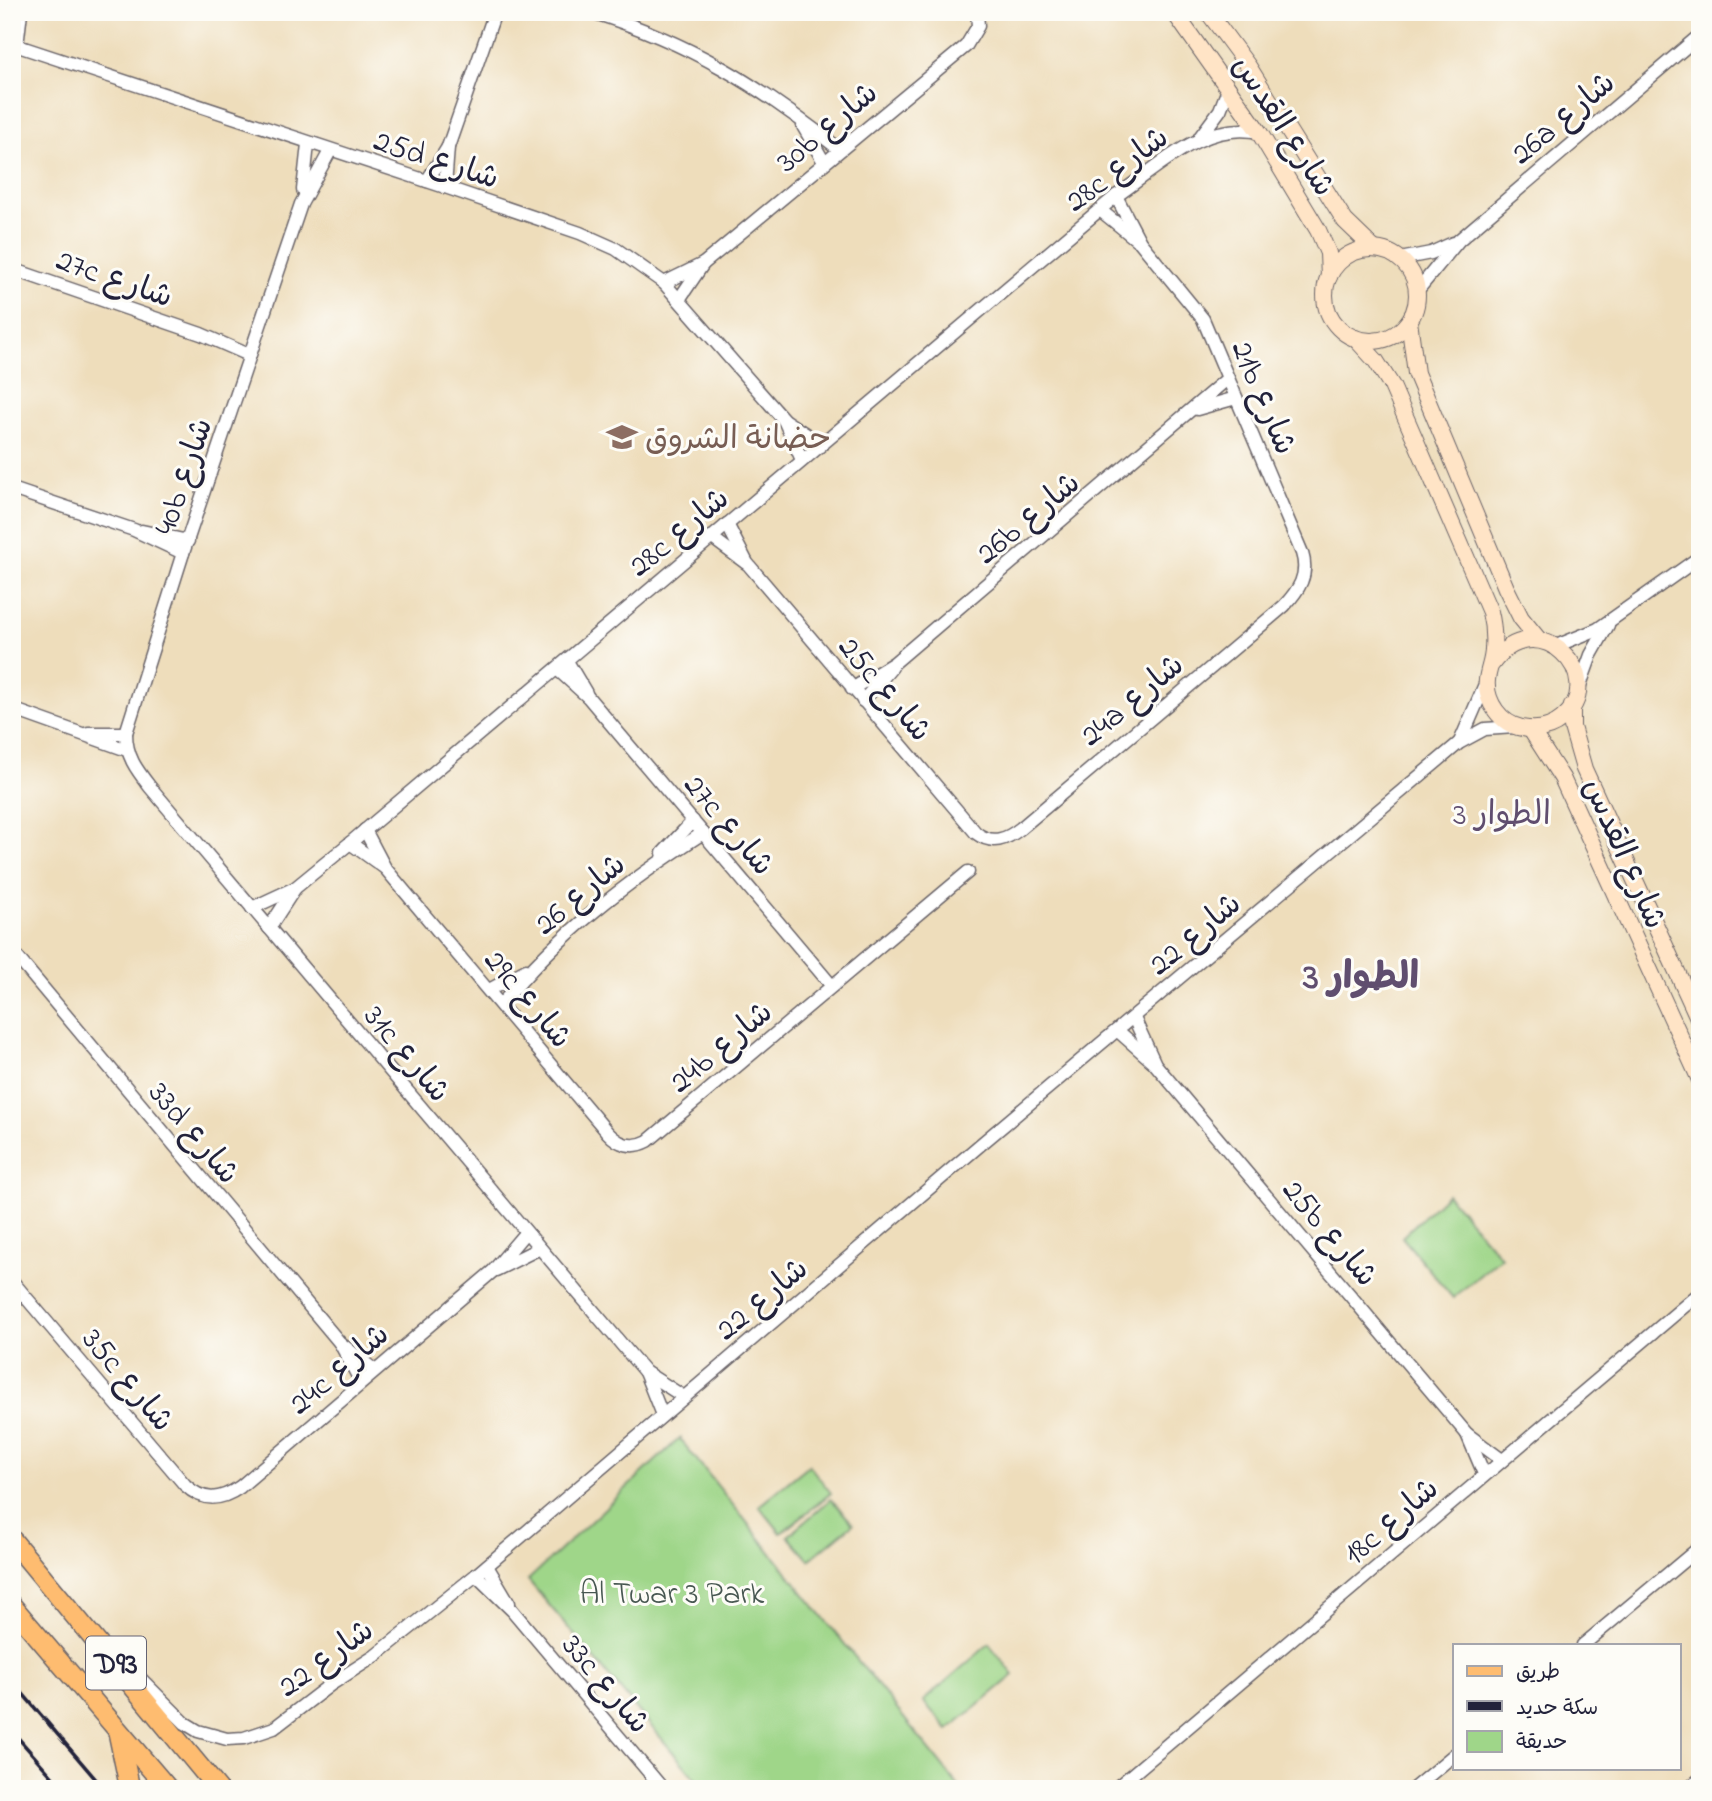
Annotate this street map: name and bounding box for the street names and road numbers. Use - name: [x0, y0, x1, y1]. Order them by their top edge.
- street label: شارع القدس: [1219, 47, 1346, 207]
- street label: 26a شارع: [1501, 62, 1627, 178]
- street label: 30b شارع: [767, 72, 890, 186]
- street label: 28c شارع: [1056, 116, 1180, 225]
- street label: 25d شارع: [367, 119, 505, 204]
- street label: 27c شارع: [49, 238, 179, 322]
- street label: 21b شارع: [1217, 334, 1307, 463]
- street label: 40b شارع: [143, 412, 227, 542]
- street label: 26b شارع: [967, 462, 1092, 578]
- street label: 28c شارع: [619, 477, 741, 590]
- street label: 25c شارع: [825, 627, 942, 753]
- street label: 24a شارع: [1071, 644, 1196, 759]
- street label: 27c شارع: [671, 765, 784, 888]
- street label: شارع القدس: [1569, 772, 1677, 937]
- street label: شارع 26: [525, 843, 637, 948]
- street label: شارع 22: [1139, 883, 1253, 989]
- street label: 29c شارع: [471, 940, 582, 1060]
- street label: 24b شارع: [660, 991, 785, 1106]
- street label: 31c شارع: [350, 996, 460, 1114]
- street label: 33d شارع: [135, 1073, 249, 1196]
- street label: 25b شارع: [1269, 1170, 1388, 1299]
- street label: شارع 22: [706, 1248, 820, 1354]
- street label: 24c شارع: [279, 1313, 401, 1428]
- street label: 35c شارع: [69, 1319, 184, 1443]
- street label: 18c شارع: [1334, 1468, 1451, 1578]
- street label: شارع 22: [269, 1609, 385, 1711]
- street label: 33c شارع: [548, 1625, 660, 1746]
- road number: D93: [86, 1637, 146, 1690]

